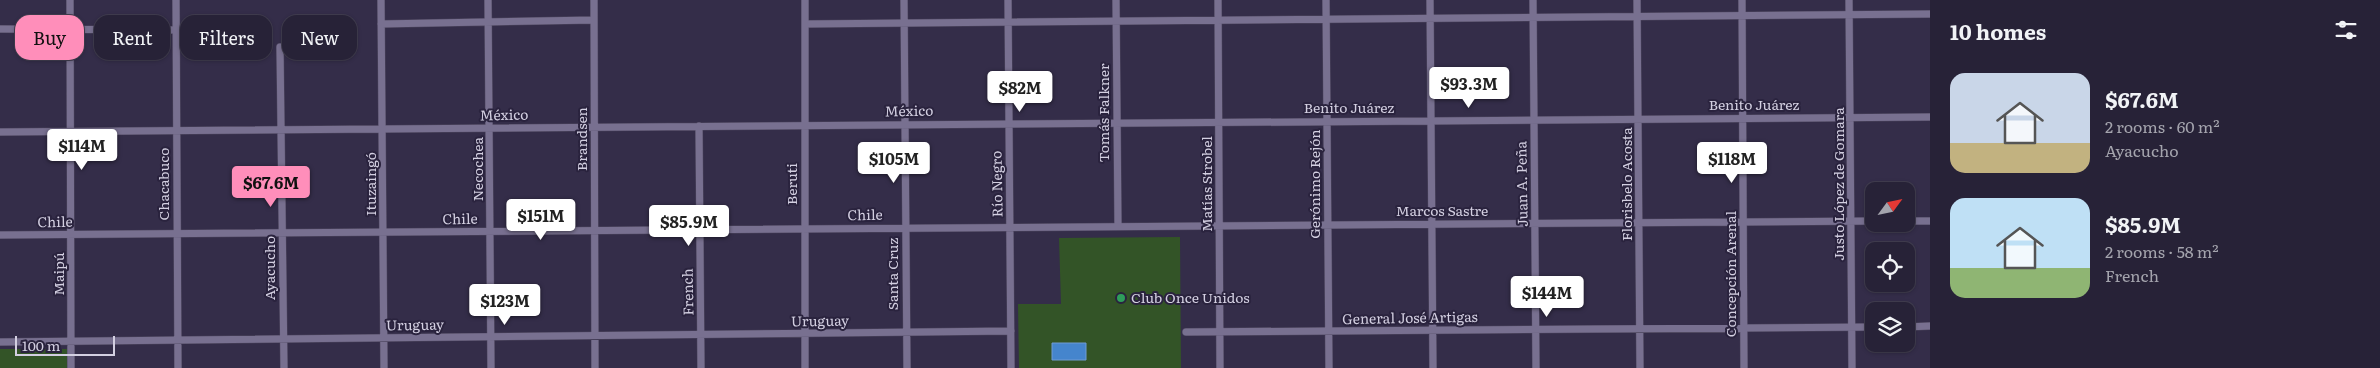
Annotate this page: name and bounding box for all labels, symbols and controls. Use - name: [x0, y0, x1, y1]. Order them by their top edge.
- chip: Buy: [15, 15, 84, 60]
- chip: Rent: [94, 15, 170, 60]
- chip: Filters: [180, 15, 272, 60]
- chip: New: [282, 15, 357, 60]
- text: 10 homes: [1950, 15, 2046, 46]
- icon: filters: [2332, 16, 2360, 44]
- street label: Tomás Falkner: [1093, 63, 1113, 163]
- pin: $93.3M: [1428, 66, 1510, 109]
- pin: $82M: [990, 70, 1050, 113]
- text: $93.3M: [1440, 71, 1498, 95]
- text: $82M: [998, 75, 1042, 99]
- text: $67.6M: [2105, 83, 2179, 114]
- icon: home: [1990, 93, 2050, 153]
- street label: Benito Juárez: [1709, 94, 1800, 114]
- street label: Benito Juárez: [1304, 97, 1395, 117]
- street label: México: [884, 100, 933, 120]
- street label: México: [479, 104, 528, 124]
- street label: Brandsen: [571, 107, 591, 171]
- street label: Justo López de Gomara: [1828, 107, 1848, 261]
- text: 2 rooms · 60 m²: [2105, 114, 2220, 138]
- street label: Florisbelo Acosta: [1616, 127, 1636, 241]
- pin: $114M: [47, 128, 117, 171]
- street label: Gerónimo Rejón: [1304, 129, 1324, 239]
- text: $114M: [58, 133, 106, 157]
- street label: Necochea: [467, 136, 487, 201]
- street label: Matías Strobel: [1196, 136, 1216, 232]
- text: Ayacucho: [2105, 138, 2179, 162]
- street label: Juan A. Peña: [1510, 140, 1532, 227]
- pin: $105M: [859, 142, 929, 184]
- pin: $118M: [1697, 142, 1767, 184]
- text: $105M: [869, 146, 919, 170]
- text: $118M: [1708, 146, 1756, 170]
- street label: Chacabuco: [153, 148, 173, 220]
- street label: Río Negro: [985, 151, 1007, 217]
- street label: Ituzaingó: [360, 152, 380, 216]
- street label: Beruti: [781, 163, 801, 205]
- pin: $67.6M: [230, 166, 312, 208]
- text: $67.6M: [243, 170, 299, 194]
- north arrow: [1865, 182, 1915, 232]
- map controls: [1865, 182, 1915, 352]
- pin: $151M: [506, 198, 576, 241]
- street label: Marcos Sastre: [1396, 200, 1488, 220]
- text: $151M: [517, 203, 565, 227]
- pin: $85.9M: [648, 204, 730, 247]
- street label: Chile: [847, 204, 883, 224]
- street label: Chile: [442, 208, 478, 228]
- text: $85.9M: [2105, 208, 2181, 239]
- text: $85.9M: [660, 209, 718, 233]
- street label: Concepción Arenal: [1720, 210, 1740, 337]
- street label: Chile: [37, 211, 73, 231]
- icon: home: [1990, 218, 2050, 278]
- street label: Ayacucho: [259, 236, 279, 300]
- street label: Santa Cruz: [882, 238, 902, 310]
- text: 2 rooms · 58 m²: [2105, 239, 2219, 263]
- button: locate: [1865, 242, 1915, 292]
- street label: Maipú: [48, 252, 68, 296]
- text: French: [2105, 263, 2159, 287]
- street label: French: [677, 268, 697, 316]
- pin: $144M: [1512, 276, 1582, 318]
- text: $144M: [1522, 280, 1572, 304]
- pin: $123M: [470, 284, 540, 326]
- place label: Club Once Unidos: [1131, 287, 1250, 307]
- text: $123M: [480, 288, 530, 312]
- marker: Club Once Unidos: [1115, 292, 1127, 304]
- button: layers: [1865, 302, 1915, 352]
- street label: General José Artigas: [1342, 306, 1478, 328]
- street label: Uruguay: [791, 309, 850, 331]
- street label: Uruguay: [386, 313, 445, 335]
- scale bar: [15, 333, 115, 356]
- text: 100 m: [22, 335, 60, 355]

